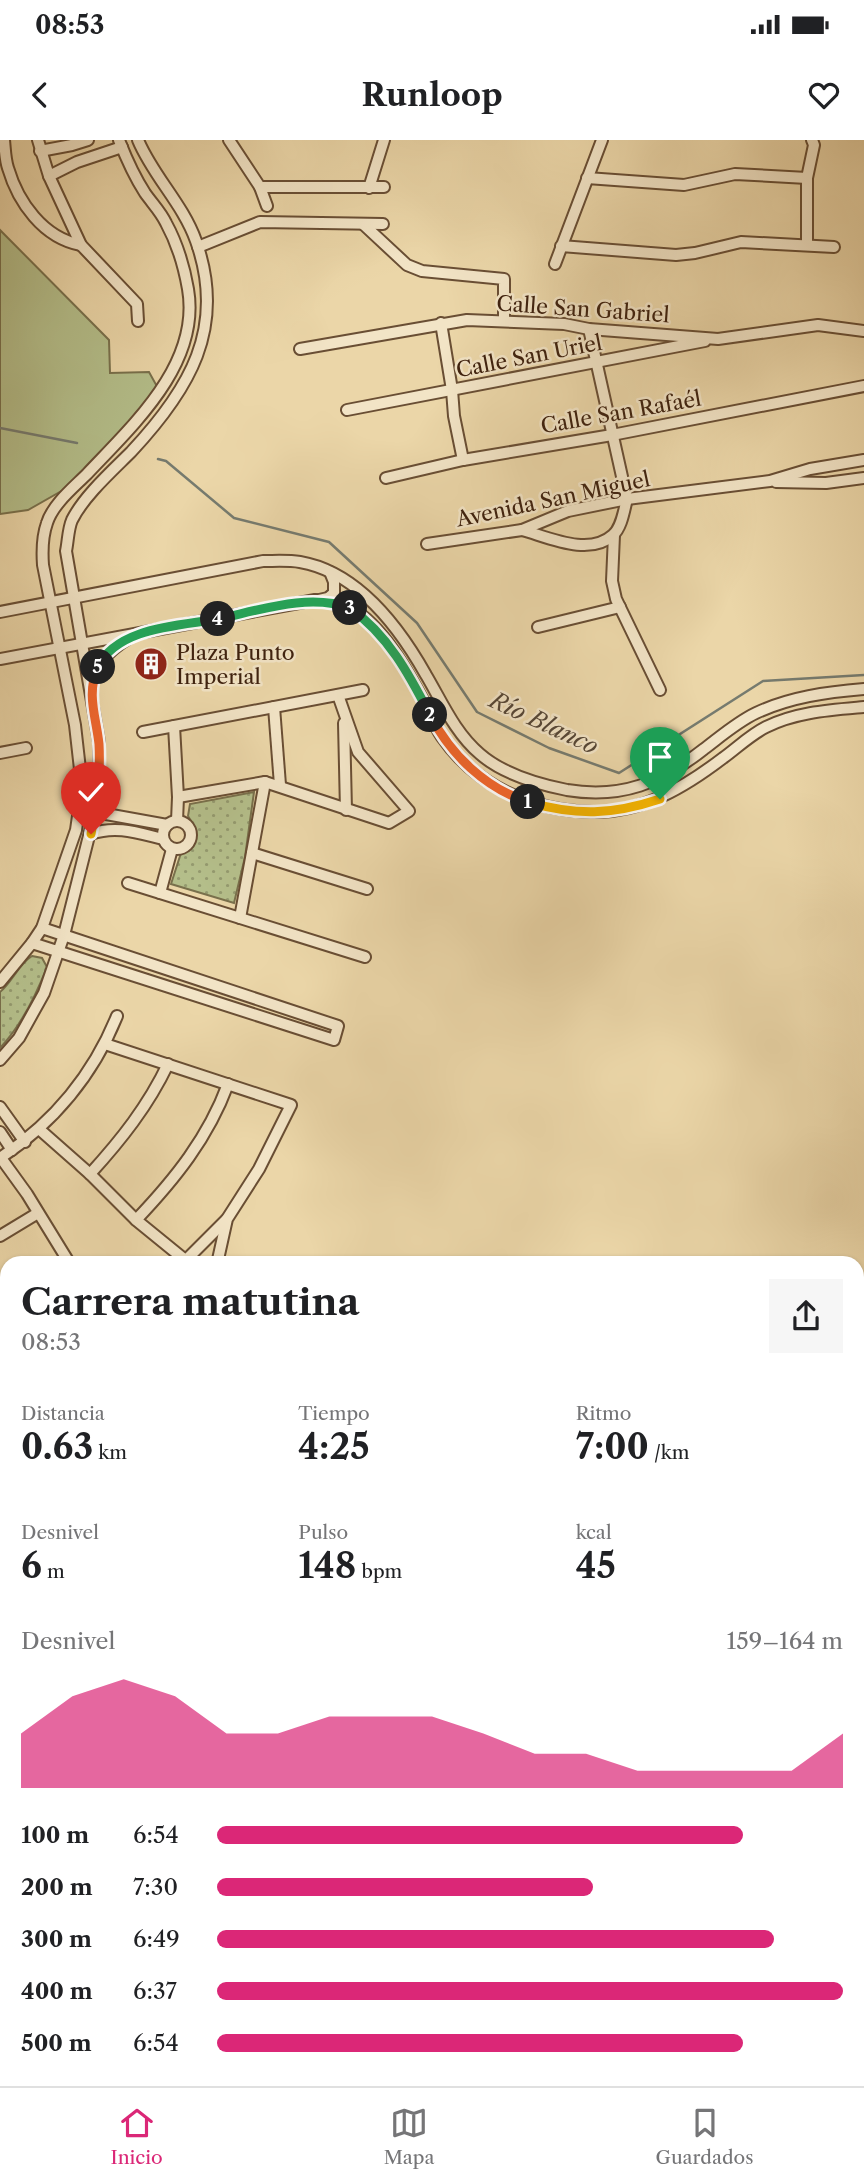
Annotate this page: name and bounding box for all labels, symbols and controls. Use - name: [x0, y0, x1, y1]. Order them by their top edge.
- text: 08:53: [35, 9, 104, 41]
- text: Runloop: [361, 75, 503, 114]
- icon: back: [21, 76, 59, 114]
- icon: heart: [805, 76, 843, 114]
- street label: Calle San Gabriel: [496, 290, 670, 328]
- street label: Calle San Uriel: [454, 330, 604, 382]
- street label: Calle San Rafaél: [539, 386, 703, 438]
- street label: Avenida San Miguel: [453, 466, 652, 532]
- pin: 3: [332, 590, 368, 626]
- text: 3: [344, 596, 355, 619]
- pin: 4: [200, 602, 235, 636]
- text: 4: [212, 607, 223, 630]
- place label: Plaza Punto Imperial: [176, 640, 295, 689]
- building icon: Plaza Punto Imperial: [132, 645, 170, 683]
- pin: 5: [80, 650, 116, 684]
- text: 5: [92, 655, 103, 678]
- water label: Río Blanco: [484, 685, 603, 760]
- pin: 2: [412, 698, 448, 732]
- text: 2: [424, 703, 435, 726]
- pin: [630, 727, 690, 799]
- icon: arrive: [641, 738, 679, 776]
- pin: [61, 762, 121, 834]
- icon: check: [72, 773, 110, 811]
- pin: 1: [510, 784, 546, 820]
- text: 1: [523, 790, 532, 813]
- text: Carrera matutina: [21, 1278, 360, 1325]
- button: share: [769, 1279, 843, 1353]
- text: 08:53: [21, 1328, 81, 1356]
- text: Distancia: [21, 1402, 105, 1425]
- text: Tiempo: [298, 1402, 370, 1425]
- text: Ritmo: [576, 1402, 631, 1425]
- text: 0.63: [21, 1425, 93, 1468]
- text: 4:25: [298, 1425, 369, 1468]
- text: 7:00: [576, 1425, 649, 1468]
- text: km: [93, 1441, 127, 1464]
- text: /km: [649, 1441, 690, 1464]
- text: Desnivel: [21, 1521, 99, 1544]
- text: Pulso: [298, 1521, 348, 1544]
- text: kcal: [576, 1521, 612, 1544]
- text: 6: [21, 1544, 42, 1587]
- text: 148: [298, 1544, 356, 1587]
- text: 45: [576, 1544, 616, 1587]
- text: m: [42, 1560, 65, 1583]
- text: bpm: [356, 1560, 402, 1583]
- text: Desnivel: [21, 1627, 115, 1655]
- text: 159–164 m: [727, 1627, 843, 1655]
- text: 100 m: [21, 1821, 89, 1849]
- text: 6:54: [133, 1821, 179, 1849]
- text: 200 m: [21, 1873, 93, 1901]
- text: 7:30: [133, 1873, 178, 1901]
- text: 300 m: [21, 1925, 92, 1953]
- text: 6:49: [133, 1925, 180, 1953]
- text: 400 m: [21, 1977, 93, 2005]
- text: 6:37: [133, 1977, 177, 2005]
- text: 500 m: [21, 2029, 92, 2057]
- text: 6:54: [133, 2029, 179, 2057]
- tab: Inicio: [111, 2104, 163, 2169]
- tab: Mapa: [384, 2104, 435, 2169]
- tab: Guardados: [656, 2104, 753, 2169]

